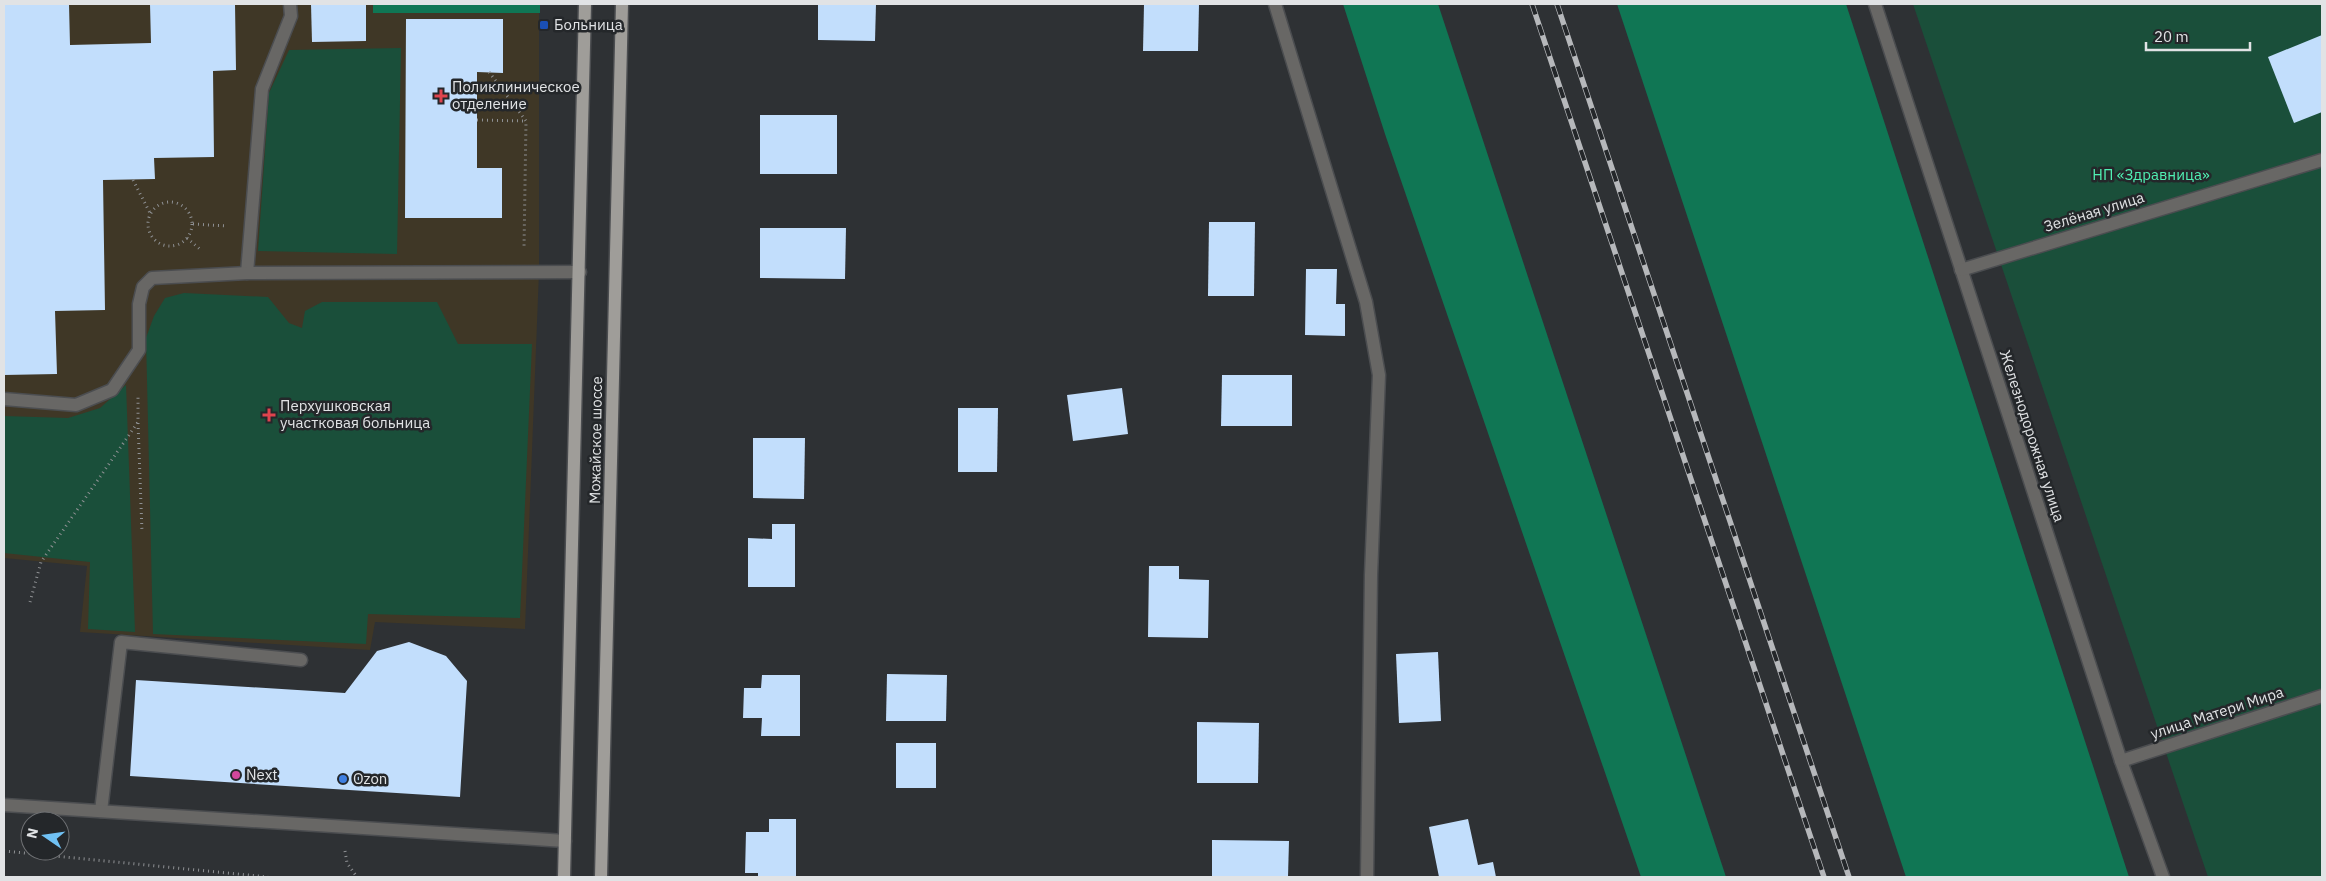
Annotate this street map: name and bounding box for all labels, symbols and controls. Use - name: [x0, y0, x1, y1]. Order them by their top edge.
- place label: Больница: [554, 15, 623, 34]
- marker: Больница: [538, 19, 550, 31]
- scale bar: [2146, 20, 2250, 52]
- text: 20 m: [2154, 27, 2189, 46]
- place label: Поликлиническое отделение: [452, 77, 580, 113]
- marker: Поликлиническое отделение: [434, 89, 448, 103]
- park label: НП «Здравница»: [2092, 165, 2210, 184]
- street label: Зелёная улица: [2041, 187, 2146, 236]
- street label: Железнодорожная улица: [1996, 347, 2069, 524]
- street label: Можайское шоссе: [585, 376, 606, 504]
- place label: Перхушковская участковая больница: [280, 396, 430, 432]
- marker: Перхушковская участковая больница: [262, 408, 276, 422]
- street label: улица Матери Мира: [2148, 682, 2286, 743]
- place label: Next: [246, 765, 278, 784]
- marker: Next: [230, 769, 242, 781]
- place label: Ozon: [353, 769, 387, 788]
- marker: Ozon: [337, 773, 349, 785]
- north arrow: [20, 811, 70, 861]
- text: N: [22, 826, 42, 840]

